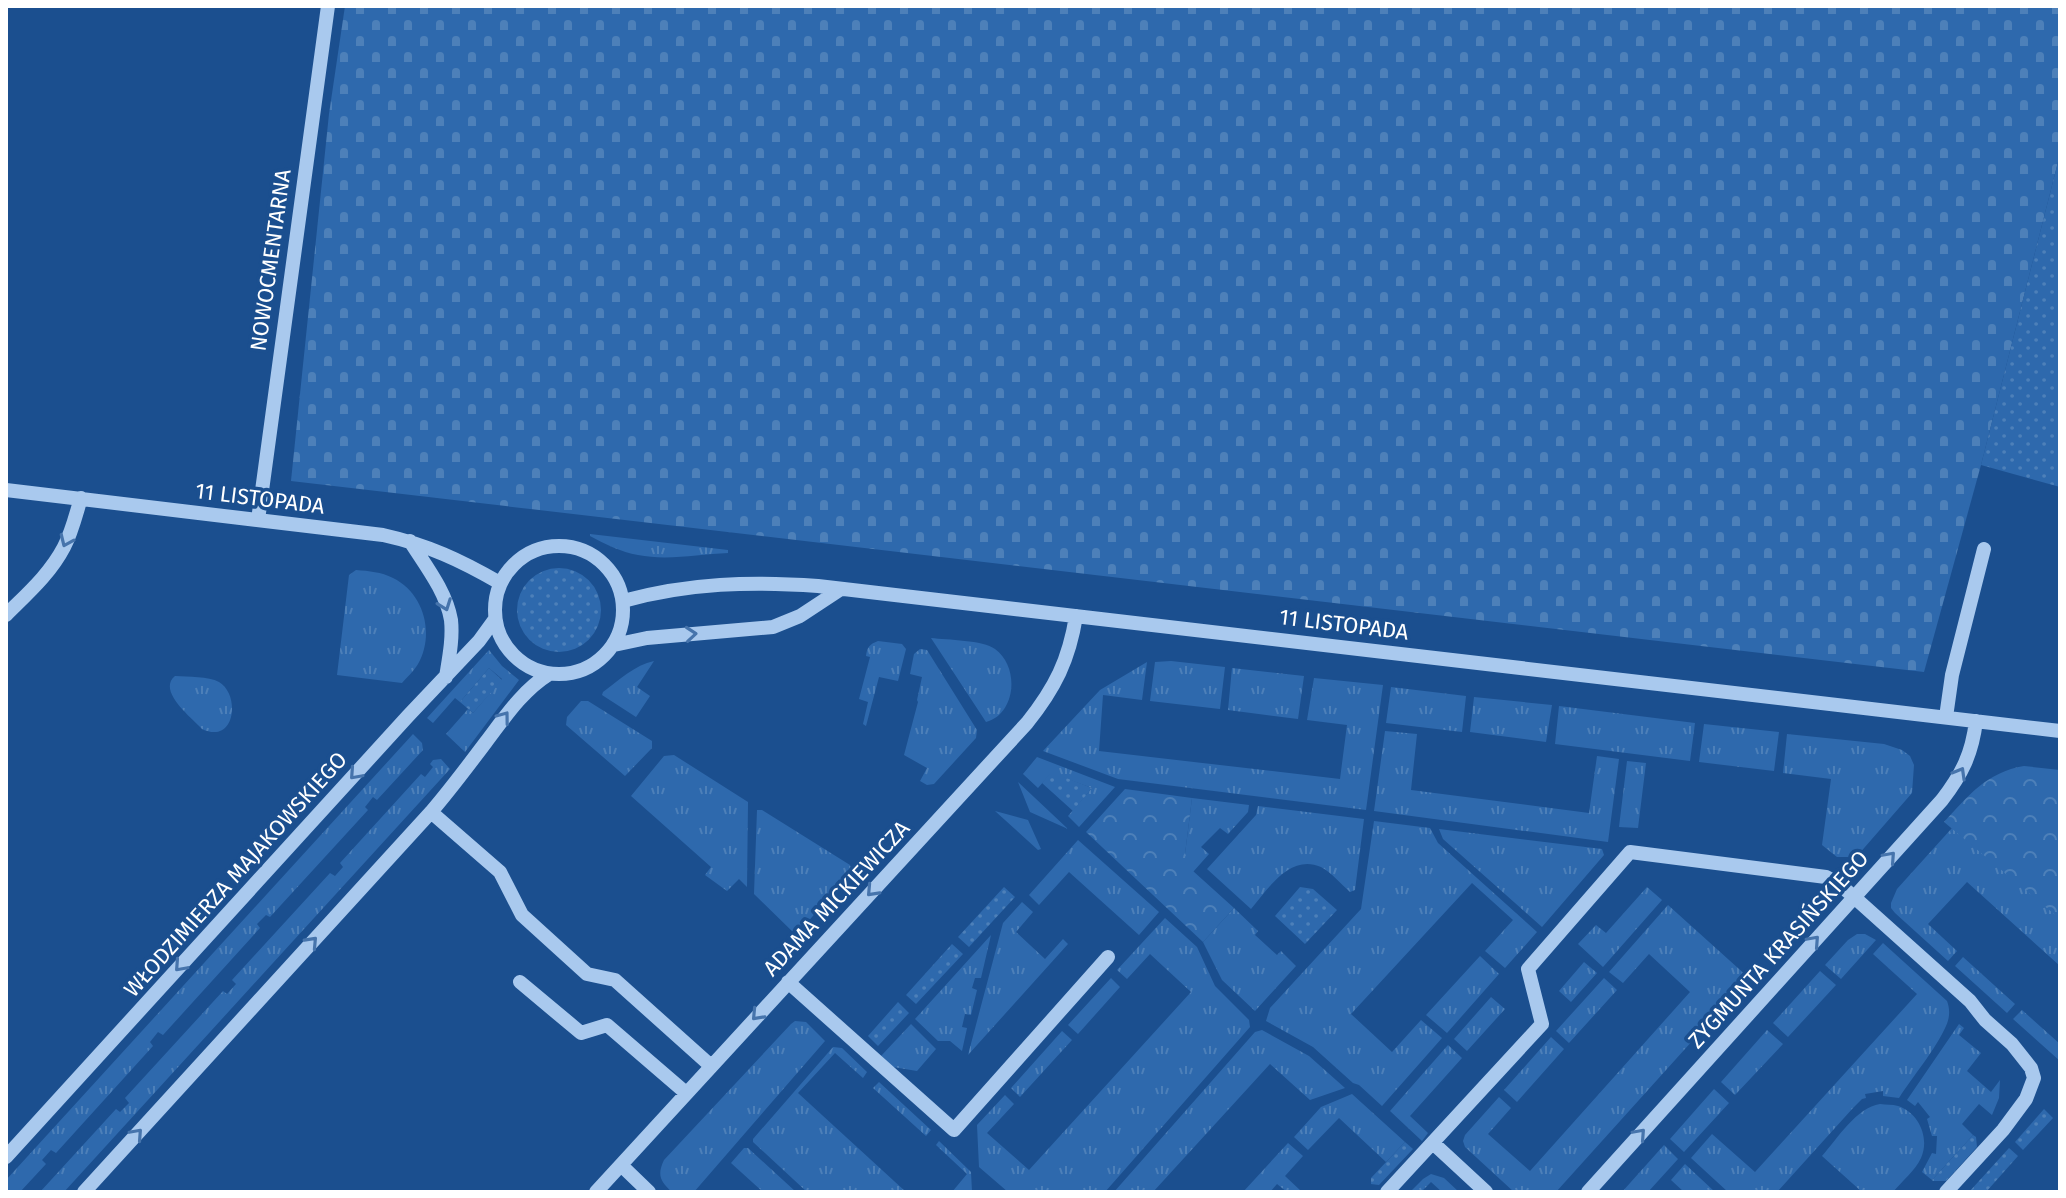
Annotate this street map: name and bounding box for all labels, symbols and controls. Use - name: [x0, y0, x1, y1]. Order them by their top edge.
- street label: NOWOCMENTARNA: [244, 167, 297, 353]
- street label: 11 LISTOPADA: [194, 477, 326, 520]
- one-way arrow: [60, 532, 76, 547]
- one-way arrow: [435, 597, 452, 611]
- street label: 11 LISTOPADA: [1278, 603, 1410, 646]
- one-way arrow: [685, 626, 698, 643]
- one-way arrow: [495, 712, 509, 726]
- street label: WŁODZIMIERZA MAJAKOWSKIEGO: [118, 746, 353, 1003]
- one-way arrow: [350, 765, 365, 779]
- one-way arrow: [1950, 767, 1966, 782]
- street label: ADAMA MICKIEWICZA: [757, 815, 916, 982]
- street label: ZYGMUNTA KRASIŃSKIEGO: [1682, 845, 1874, 1054]
- one-way arrow: [1881, 852, 1896, 866]
- one-way arrow: [868, 882, 882, 897]
- one-way arrow: [1804, 936, 1819, 951]
- one-way arrow: [302, 937, 317, 951]
- one-way arrow: [175, 957, 190, 971]
- one-way arrow: [753, 1006, 767, 1021]
- one-way arrow: [127, 1129, 141, 1144]
- one-way arrow: [1630, 1129, 1645, 1144]

